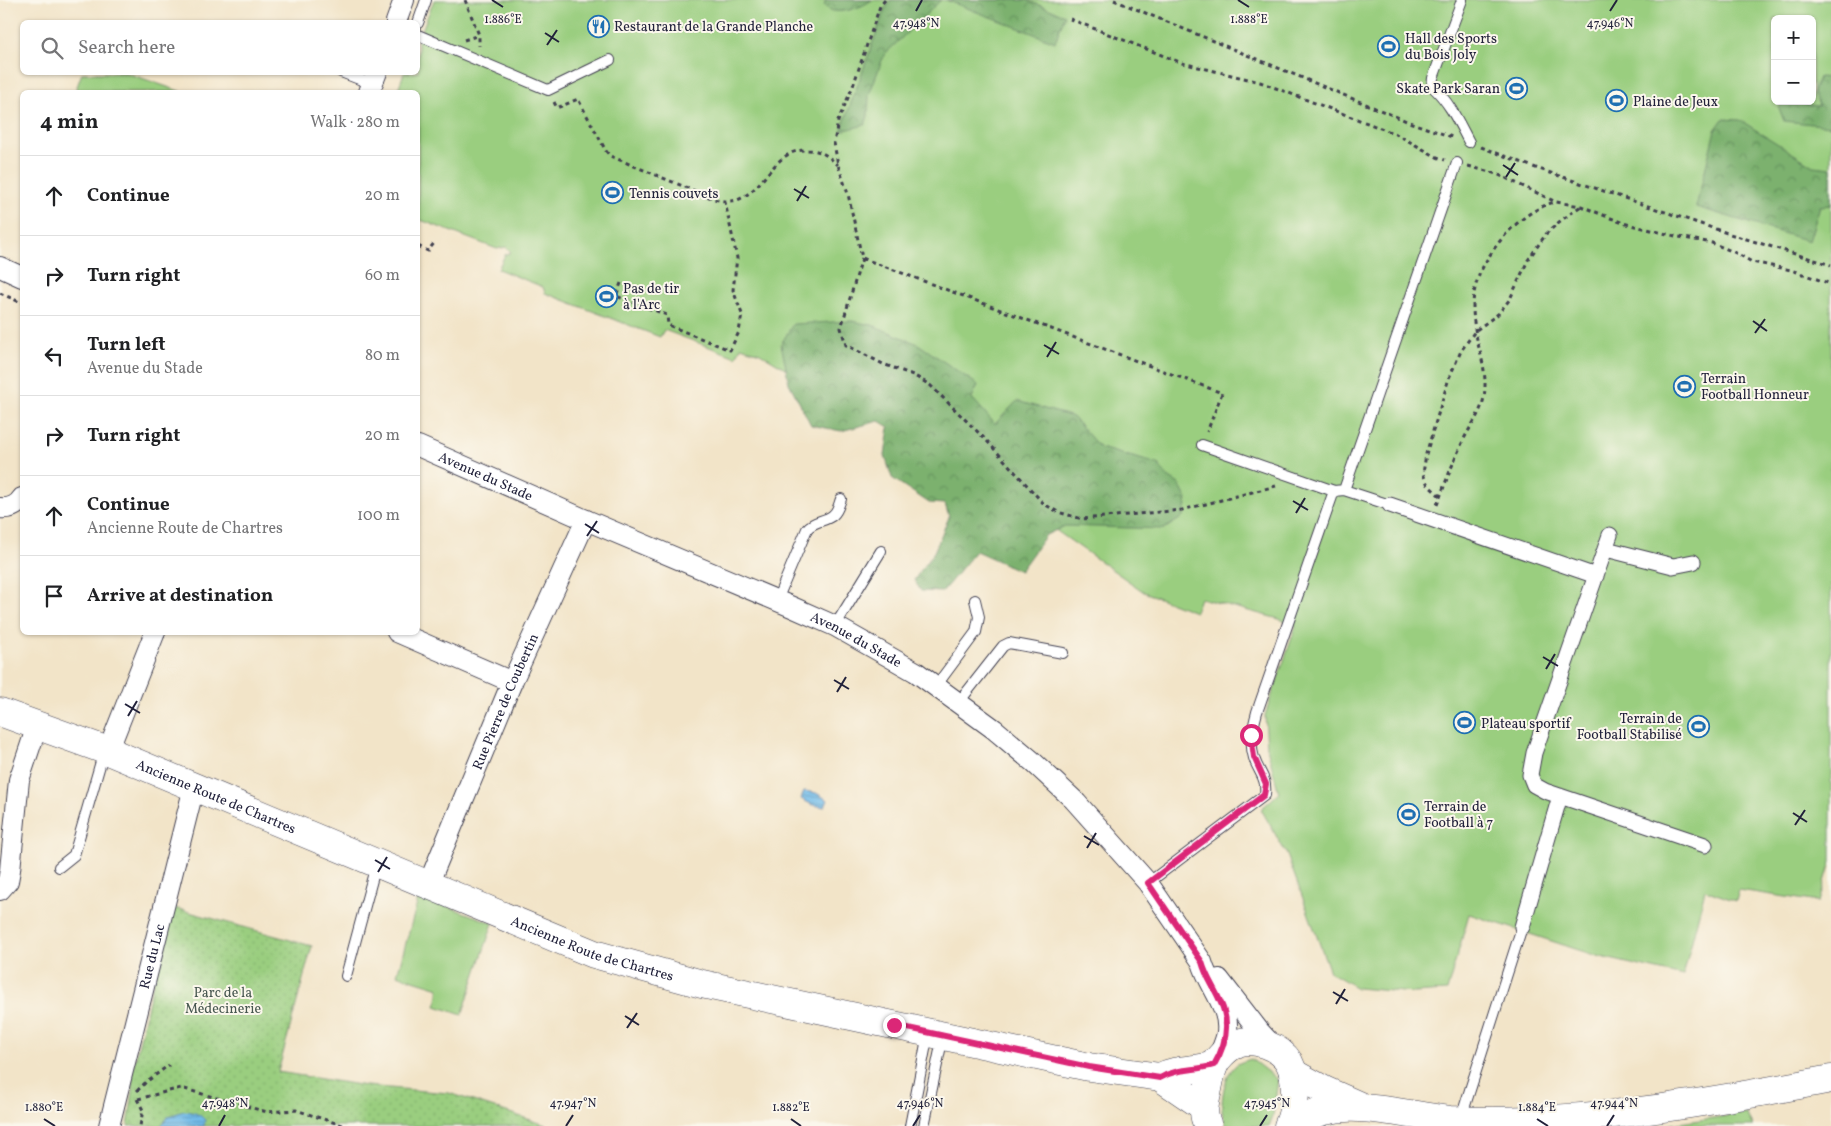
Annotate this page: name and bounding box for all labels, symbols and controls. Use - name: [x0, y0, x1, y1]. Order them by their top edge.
- text: 1.886°E: [484, 12, 522, 28]
- text: 1.888°E: [1230, 12, 1268, 28]
- restaurant icon: Restaurant de la Grande Planche: [586, 14, 610, 38]
- map controls: [1771, 15, 1816, 105]
- button: +: [1771, 15, 1816, 60]
- text: 47.948°N: [893, 16, 940, 32]
- text: 47.946°N: [1586, 16, 1634, 32]
- place label: Restaurant de la Grande Planche: [614, 18, 814, 37]
- search box: [20, 20, 420, 75]
- place label: Hall des Sports du Bois Joly: [1405, 30, 1497, 65]
- icon: search: [38, 34, 66, 62]
- sports icon: Hall des Sports du Bois Joly: [1377, 34, 1401, 58]
- text: Search here: [78, 35, 175, 61]
- button: −: [1771, 60, 1816, 105]
- sports icon: Skate Park Saran: [1504, 76, 1528, 100]
- place label: Skate Park Saran: [1396, 80, 1500, 99]
- sports icon: Plaine de Jeux: [1605, 89, 1629, 113]
- place label: Plaine de Jeux: [1633, 93, 1718, 112]
- text: 4 min: [40, 108, 99, 137]
- text: Walk · 280 m: [310, 112, 400, 134]
- sports icon: Tennis couvets: [601, 181, 625, 205]
- icon: ahead: [40, 182, 68, 210]
- text: Continue: [87, 183, 170, 209]
- text: 20 m: [365, 185, 400, 207]
- place label: Tennis couvets: [629, 185, 719, 204]
- icon: right: [40, 262, 68, 290]
- text: Turn right: [87, 263, 180, 289]
- text: 60 m: [365, 265, 400, 287]
- place label: Pas de tir à l'Arc: [623, 280, 679, 315]
- sports icon: Pas de tir à l'Arc: [595, 284, 619, 308]
- text: Turn left: [87, 332, 166, 358]
- icon: left: [40, 342, 68, 370]
- text: 80 m: [365, 345, 400, 367]
- text: Avenue du Stade: [87, 358, 203, 380]
- place label: Terrain Football Honneur: [1701, 370, 1809, 405]
- sports icon: Terrain Football Honneur: [1673, 374, 1697, 398]
- icon: right: [40, 422, 68, 450]
- text: Turn right: [87, 423, 180, 449]
- text: 20 m: [365, 425, 400, 447]
- street label: Avenue du Stade: [435, 448, 536, 506]
- text: Continue: [87, 492, 170, 518]
- icon: ahead: [40, 502, 68, 530]
- text: 100 m: [357, 505, 400, 527]
- text: Ancienne Route de Chartres: [87, 518, 283, 540]
- icon: arrive: [40, 582, 68, 610]
- text: Arrive at destination: [87, 583, 273, 609]
- street label: Avenue du Stade: [807, 608, 905, 673]
- street label: Rue Pierre de Coubertin: [469, 631, 544, 773]
- place label: Terrain de Football Stabilisé: [1577, 710, 1682, 745]
- sports icon: Plateau sportif: [1453, 711, 1477, 735]
- sports icon: Terrain de Football Stabilisé: [1686, 714, 1710, 738]
- place label: Plateau sportif: [1481, 715, 1572, 734]
- route start: [1240, 724, 1263, 747]
- street label: Ancienne Route de Chartres: [133, 756, 298, 839]
- place label: Terrain de Football à 7: [1424, 798, 1494, 833]
- sports icon: Terrain de Football à 7: [1396, 802, 1420, 826]
- street label: Ancienne Route de Chartres: [507, 912, 675, 987]
- street label: Rue du Lac: [136, 922, 170, 991]
- park label: Parc de la Médecinerie: [185, 984, 261, 1019]
- route end: [883, 1014, 906, 1037]
- text: 47.948°N: [202, 1096, 249, 1112]
- text: 47.947°N: [550, 1096, 597, 1112]
- text: 47.946°N: [896, 1096, 944, 1112]
- text: 47.945°N: [1244, 1096, 1290, 1112]
- text: 47.944°N: [1590, 1096, 1638, 1112]
- text: 1.880°E: [25, 1100, 63, 1116]
- text: 1.882°E: [772, 1100, 810, 1116]
- text: 1.884°E: [1518, 1100, 1556, 1116]

